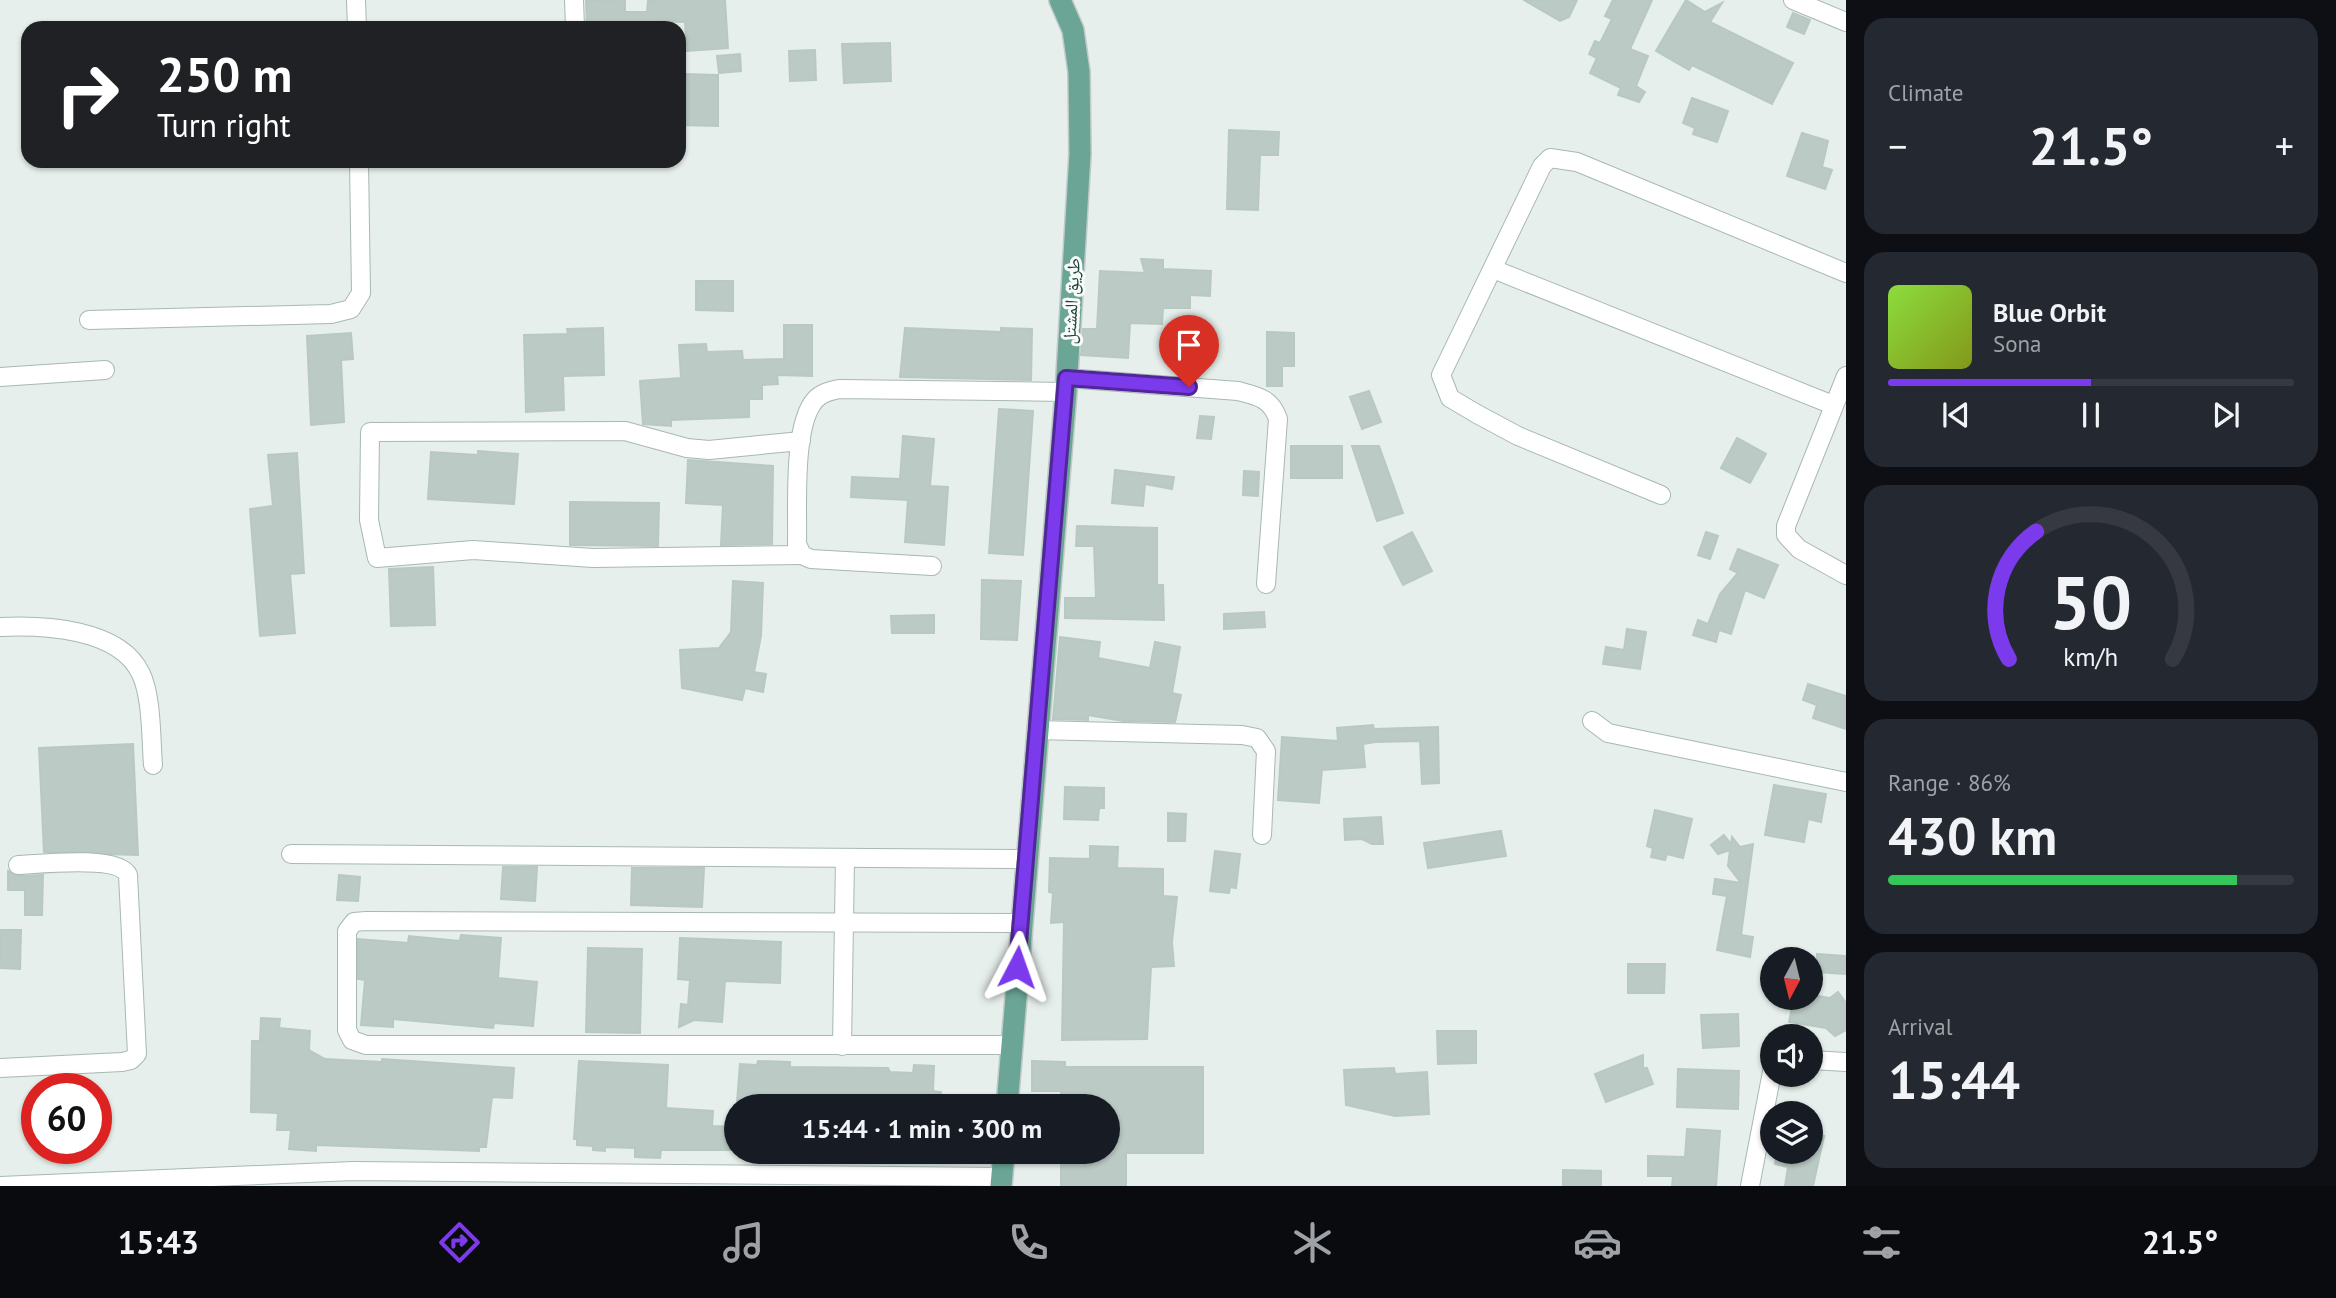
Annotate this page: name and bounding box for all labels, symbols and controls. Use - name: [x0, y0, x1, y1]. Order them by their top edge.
- text: 250 m: [157, 42, 292, 106]
- icon: right: [42, 49, 133, 140]
- text: Climate: [1888, 78, 1963, 107]
- text: Turn right: [157, 104, 291, 146]
- text: 21.5°: [2029, 112, 2153, 179]
- text: −: [1888, 121, 1907, 170]
- text: +: [2275, 121, 2294, 170]
- street label: طريق المشتل: [1057, 257, 1085, 345]
- text: Blue Orbit: [1993, 296, 2106, 329]
- pin: [1159, 315, 1219, 387]
- icon: arrive: [1170, 326, 1208, 364]
- text: Sona: [1993, 329, 2042, 358]
- icon: previous: [1937, 396, 1975, 434]
- icon: pause: [2072, 396, 2110, 434]
- icon: next: [2207, 396, 2245, 434]
- text: 50: [2050, 555, 2132, 649]
- text: km/h: [2064, 641, 2118, 673]
- text: Range · 86%: [1888, 768, 2011, 797]
- text: 430 km: [1888, 802, 2057, 869]
- position arrow: [980, 930, 1054, 1004]
- north arrow: [1760, 947, 1824, 1010]
- map controls: [1760, 947, 1823, 1164]
- text: Arrival: [1888, 1012, 1952, 1041]
- button: sound: [1760, 1024, 1823, 1087]
- text: 15:44: [1888, 1046, 2020, 1113]
- speed limit sign: 60: [21, 1073, 112, 1164]
- button: layers: [1760, 1101, 1823, 1164]
- text: 15:44 · 1 min · 300 m: [802, 1112, 1042, 1145]
- icon: directions: [435, 1218, 484, 1267]
- icon: music: [719, 1218, 768, 1267]
- icon: phone: [1004, 1218, 1053, 1267]
- icon: climate: [1288, 1218, 1337, 1267]
- icon: car: [1573, 1218, 1622, 1267]
- icon: filters: [1857, 1218, 1906, 1267]
- text: 15:43: [118, 1221, 199, 1263]
- text: 21.5°: [2142, 1221, 2218, 1263]

